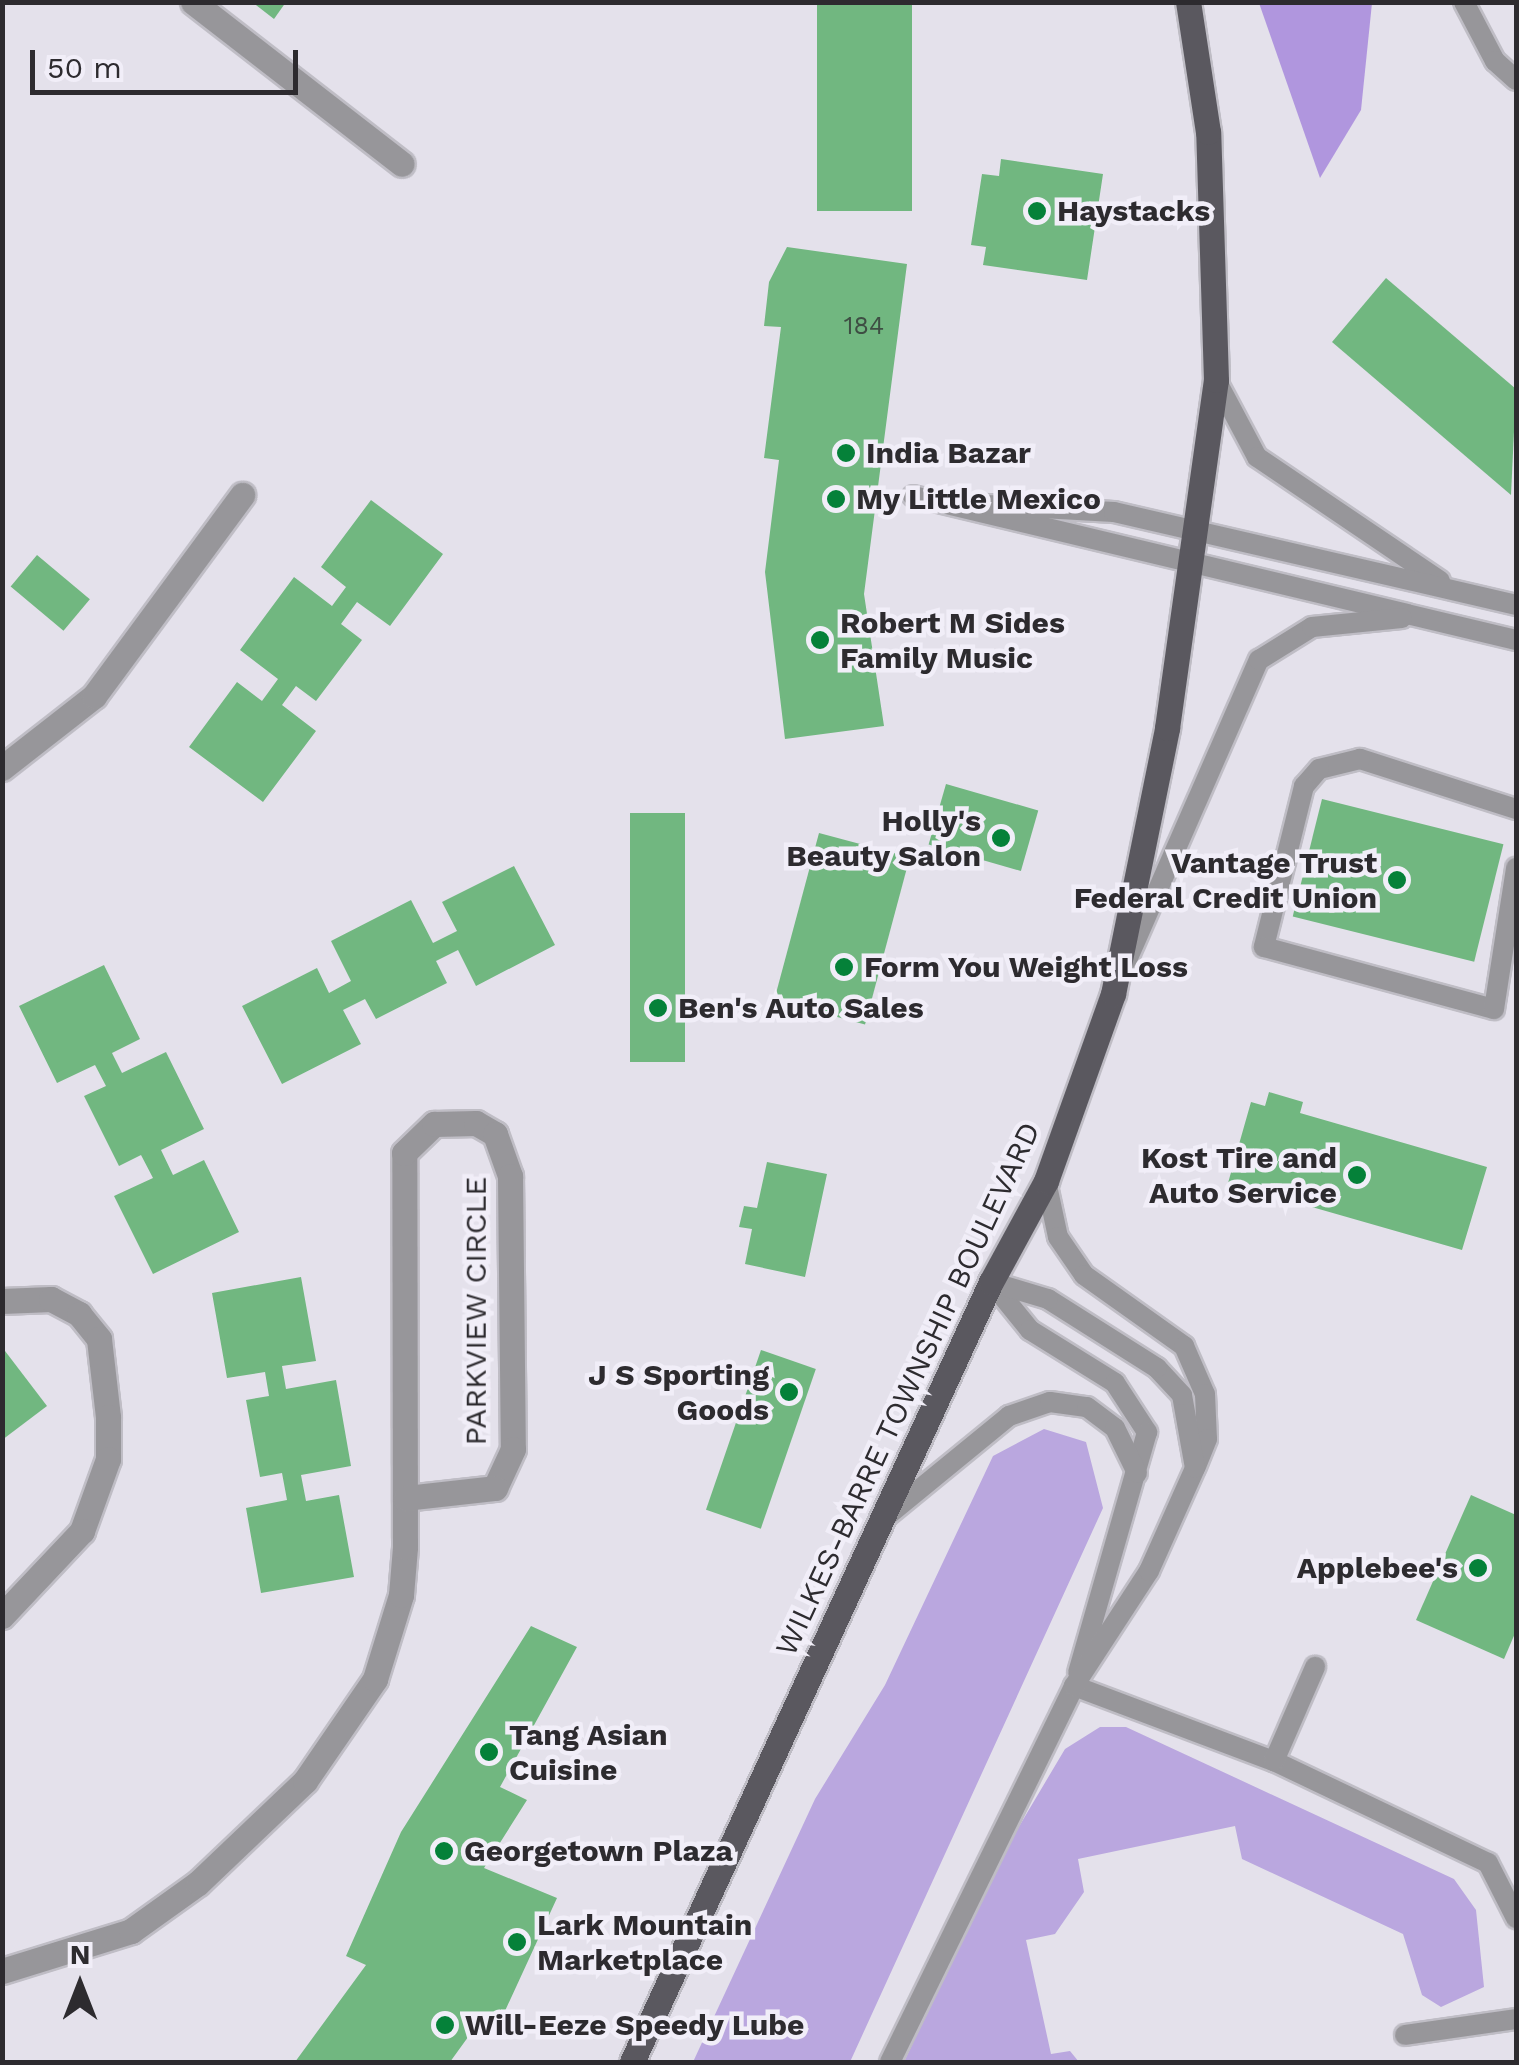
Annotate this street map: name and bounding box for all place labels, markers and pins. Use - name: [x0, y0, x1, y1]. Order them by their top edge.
- place label: Haystacks: [1057, 193, 1210, 229]
- marker: Haystacks: [1026, 200, 1048, 222]
- place label: India Bazar: [866, 435, 1031, 471]
- marker: India Bazar: [835, 442, 857, 464]
- place label: My Little Mexico: [856, 481, 1102, 517]
- marker: My Little Mexico: [825, 488, 847, 510]
- place label: Robert M Sides Family Music: [840, 605, 1065, 676]
- marker: Robert M Sides Family Music: [809, 629, 831, 651]
- place label: Holly's Beauty Salon: [786, 803, 981, 874]
- marker: Holly's Beauty Salon: [990, 827, 1012, 849]
- place label: Vantage Trust Federal Credit Union: [1073, 845, 1377, 916]
- marker: Vantage Trust Federal Credit Union: [1386, 869, 1408, 891]
- place label: Form You Weight Loss: [864, 949, 1189, 985]
- marker: Form You Weight Loss: [833, 956, 855, 978]
- place label: Ben's Auto Sales: [678, 990, 924, 1026]
- marker: Ben's Auto Sales: [647, 997, 669, 1019]
- place label: Kost Tire and Auto Service: [1140, 1140, 1337, 1210]
- marker: Kost Tire and Auto Service: [1346, 1164, 1368, 1186]
- place label: J S Sporting Goods: [588, 1357, 769, 1428]
- marker: J S Sporting Goods: [778, 1381, 800, 1403]
- place label: Applebee's: [1297, 1550, 1458, 1586]
- marker: Applebee's: [1467, 1557, 1489, 1579]
- place label: Tang Asian Cuisine: [509, 1717, 668, 1788]
- marker: Tang Asian Cuisine: [478, 1741, 500, 1763]
- place label: Georgetown Plaza: [464, 1833, 733, 1869]
- marker: Georgetown Plaza: [433, 1840, 455, 1862]
- place label: Lark Mountain Marketplace: [537, 1907, 753, 1978]
- marker: Lark Mountain Marketplace: [506, 1931, 528, 1953]
- place label: Will-Eeze Speedy Lube: [465, 2007, 805, 2043]
- marker: Will-Eeze Speedy Lube: [434, 2014, 456, 2036]

